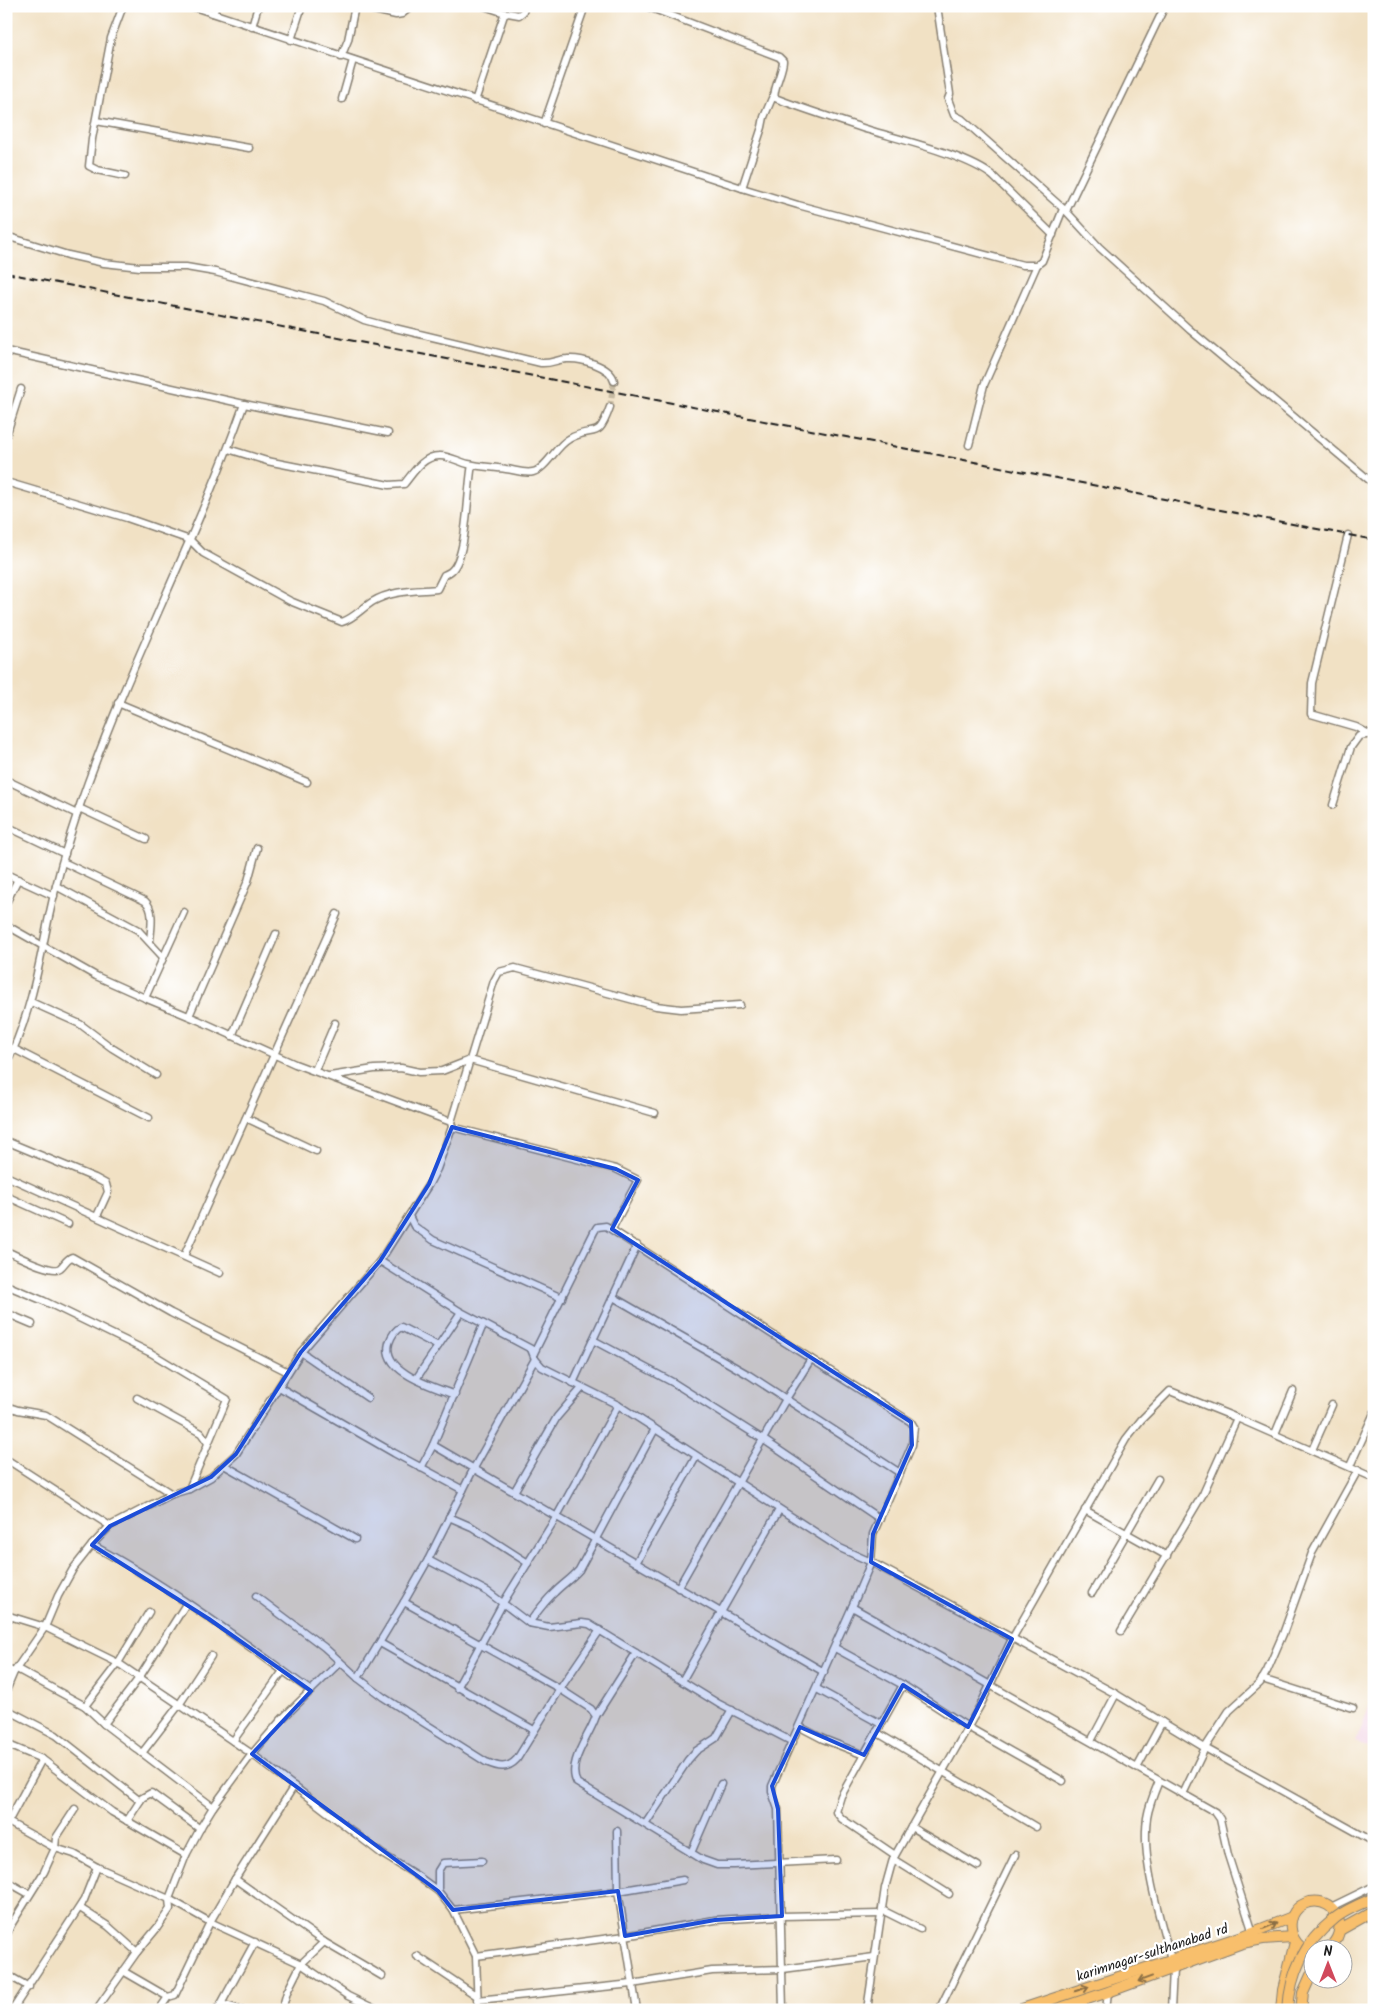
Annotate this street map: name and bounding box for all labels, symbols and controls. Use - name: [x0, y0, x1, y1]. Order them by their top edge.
- street label: karimnagar-sulthanabad rd: [1074, 1918, 1232, 1988]
- one-way arrow: [1262, 1921, 1277, 1931]
- north arrow: [1302, 1938, 1352, 1988]
- text: N: [1324, 1941, 1333, 1963]
- one-way arrow: [1138, 1975, 1153, 1984]
- one-way arrow: [1074, 1984, 1090, 1993]

